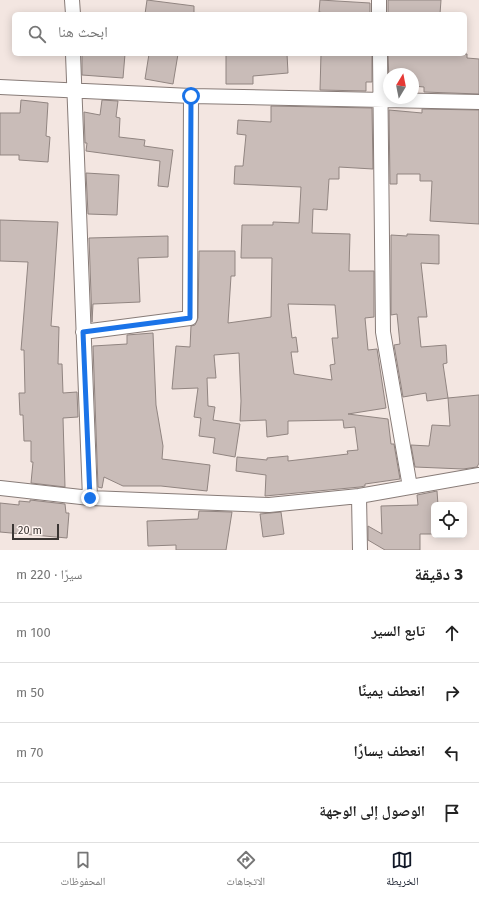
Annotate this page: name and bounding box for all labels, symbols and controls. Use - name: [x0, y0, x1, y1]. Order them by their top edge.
- search box: [12, 12, 467, 56]
- icon: search: [26, 23, 48, 45]
- text: ابحث هنا: [58, 23, 108, 41]
- north arrow: [383, 68, 419, 104]
- route start: [182, 87, 200, 105]
- route end: [81, 489, 99, 507]
- map controls: [431, 502, 467, 538]
- button: locate: [431, 502, 467, 538]
- scale bar: [12, 522, 59, 541]
- text: 20 m: [18, 524, 42, 537]
- text: 3 دقيقة: [414, 564, 463, 585]
- text: سيرًا · 220 m: [16, 567, 82, 582]
- text: تابع السير: [371, 622, 425, 640]
- icon: ahead: [441, 622, 463, 644]
- text: 100 m: [16, 625, 51, 640]
- text: انعطف يمينًا: [358, 682, 425, 700]
- icon: right: [441, 682, 463, 704]
- text: 50 m: [16, 685, 44, 700]
- text: انعطف يسارًا: [353, 742, 425, 760]
- icon: left: [441, 742, 463, 764]
- text: 70 m: [16, 745, 43, 760]
- text: الوصول إلى الوجهة: [319, 802, 425, 820]
- icon: arrive: [441, 802, 463, 824]
- tab: المحفوظات: [60, 849, 105, 892]
- tab: الاتجاهات: [226, 849, 265, 892]
- tab: الخريطة: [386, 849, 419, 892]

